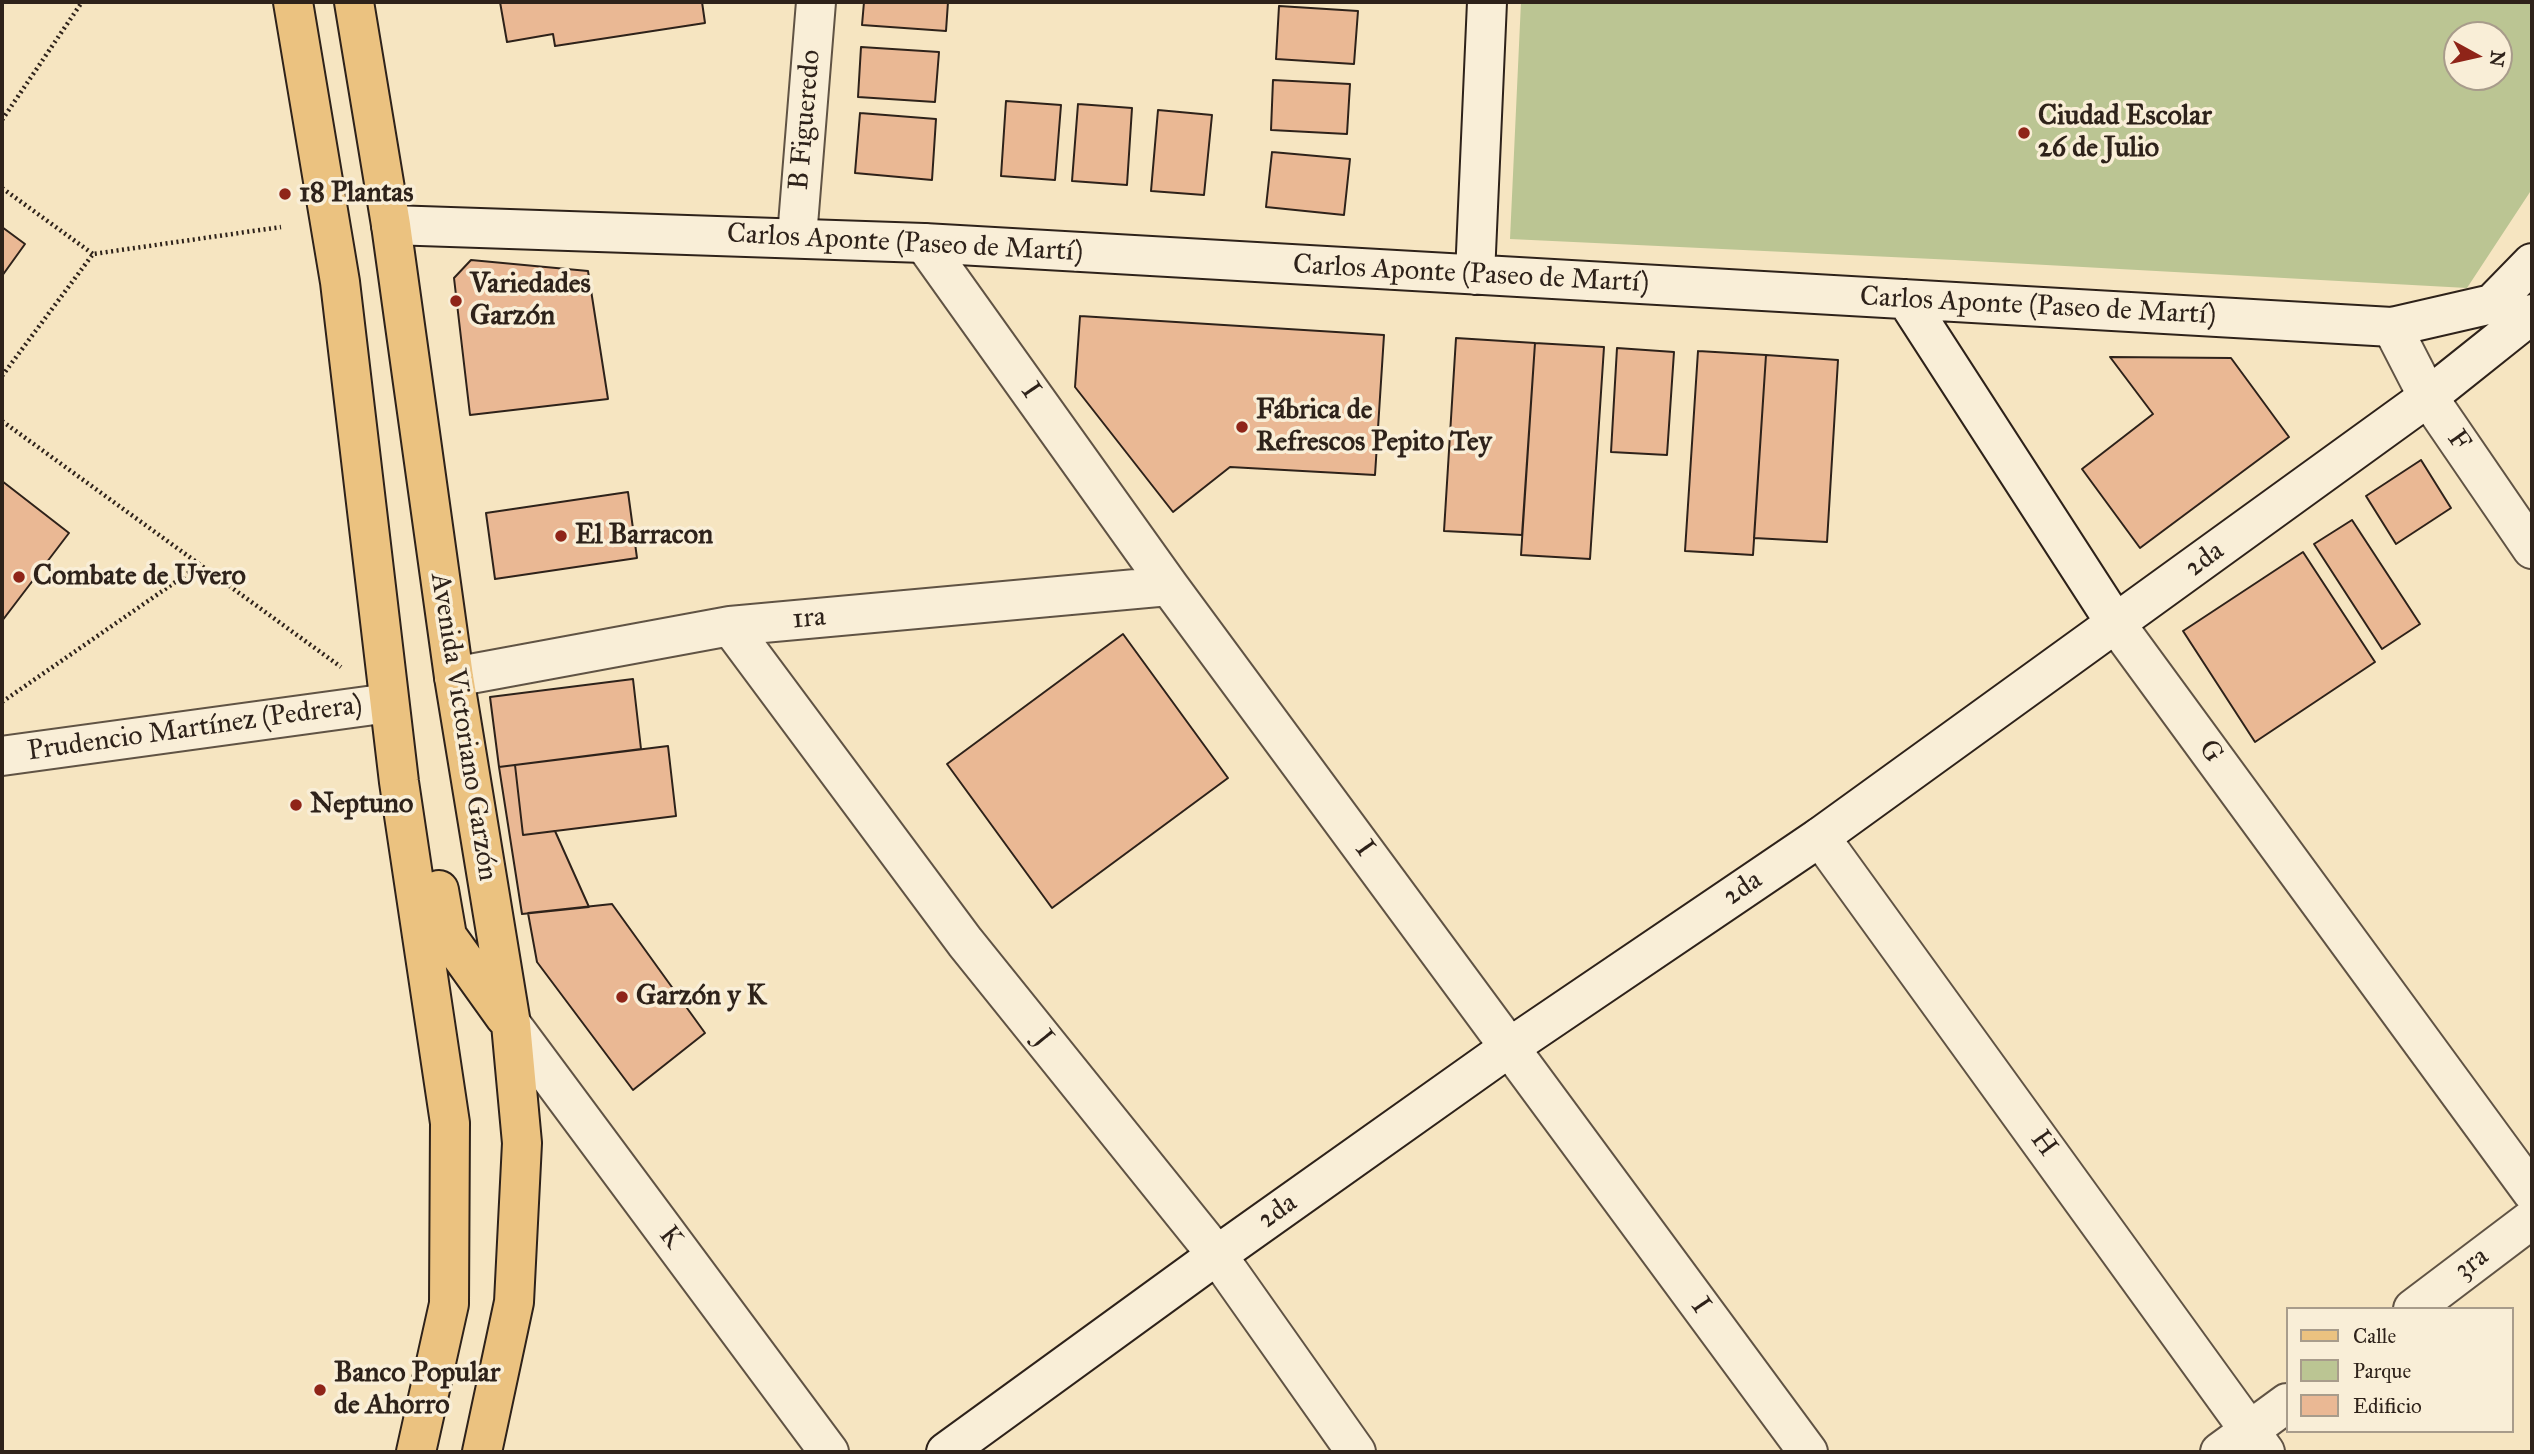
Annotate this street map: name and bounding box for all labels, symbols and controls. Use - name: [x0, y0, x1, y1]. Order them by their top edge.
- north arrow: [2443, 21, 2513, 91]
- street label: B Figueredo: [783, 48, 829, 192]
- text: N: [2485, 49, 2510, 68]
- place label: Ciudad Escolar 26 de Julio: [2038, 100, 2212, 166]
- marker: Ciudad Escolar 26 de Julio: [2016, 125, 2032, 141]
- place label: 18 Plantas: [299, 177, 413, 211]
- marker: 18 Plantas: [277, 186, 293, 202]
- street label: Carlos Aponte (Paseo de Martí): [726, 218, 1084, 270]
- street label: Carlos Aponte (Paseo de Martí): [1292, 249, 1650, 301]
- place label: Variedades Garzón: [470, 268, 591, 334]
- street label: Carlos Aponte (Paseo de Martí): [1859, 281, 2217, 333]
- marker: Variedades Garzón: [448, 293, 464, 309]
- street label: I: [1013, 376, 1047, 406]
- place label: Fábrica de Refrescos Pepito Tey: [1256, 394, 1492, 460]
- marker: Fábrica de Refrescos Pepito Tey: [1234, 419, 1250, 435]
- street label: F: [2439, 424, 2477, 458]
- place label: El Barracon: [575, 519, 713, 553]
- marker: El Barracon: [553, 528, 569, 544]
- street label: 2da: [2179, 535, 2231, 585]
- place label: Combate de Uvero: [33, 560, 246, 594]
- marker: Combate de Uvero: [11, 569, 27, 585]
- street label: Avenida Victoriano Garzón: [422, 571, 504, 883]
- street label: 1ra: [791, 601, 827, 637]
- street label: Prudencio Martínez (Pedrera): [25, 689, 365, 769]
- street label: G: [2190, 734, 2230, 770]
- place label: Neptuno: [310, 788, 413, 822]
- marker: Neptuno: [288, 797, 304, 813]
- street label: I: [1347, 834, 1381, 864]
- street label: 2da: [1717, 864, 1769, 914]
- place label: Garzón y K: [636, 980, 766, 1014]
- marker: Garzón y K: [614, 989, 630, 1005]
- street label: J: [1026, 1024, 1060, 1054]
- street label: H: [2022, 1124, 2064, 1164]
- street label: 2da: [1252, 1187, 1304, 1237]
- street label: K: [651, 1220, 689, 1256]
- street label: 3ra: [2449, 1240, 2495, 1288]
- street label: I: [1683, 1291, 1717, 1321]
- legend: [2286, 1307, 2513, 1433]
- text: Calle: [2353, 1323, 2396, 1349]
- place label: Banco Popular de Ahorro: [334, 1357, 500, 1423]
- text: Parque: [2353, 1358, 2411, 1384]
- marker: Banco Popular de Ahorro: [312, 1382, 328, 1398]
- text: Edificio: [2353, 1393, 2422, 1419]

